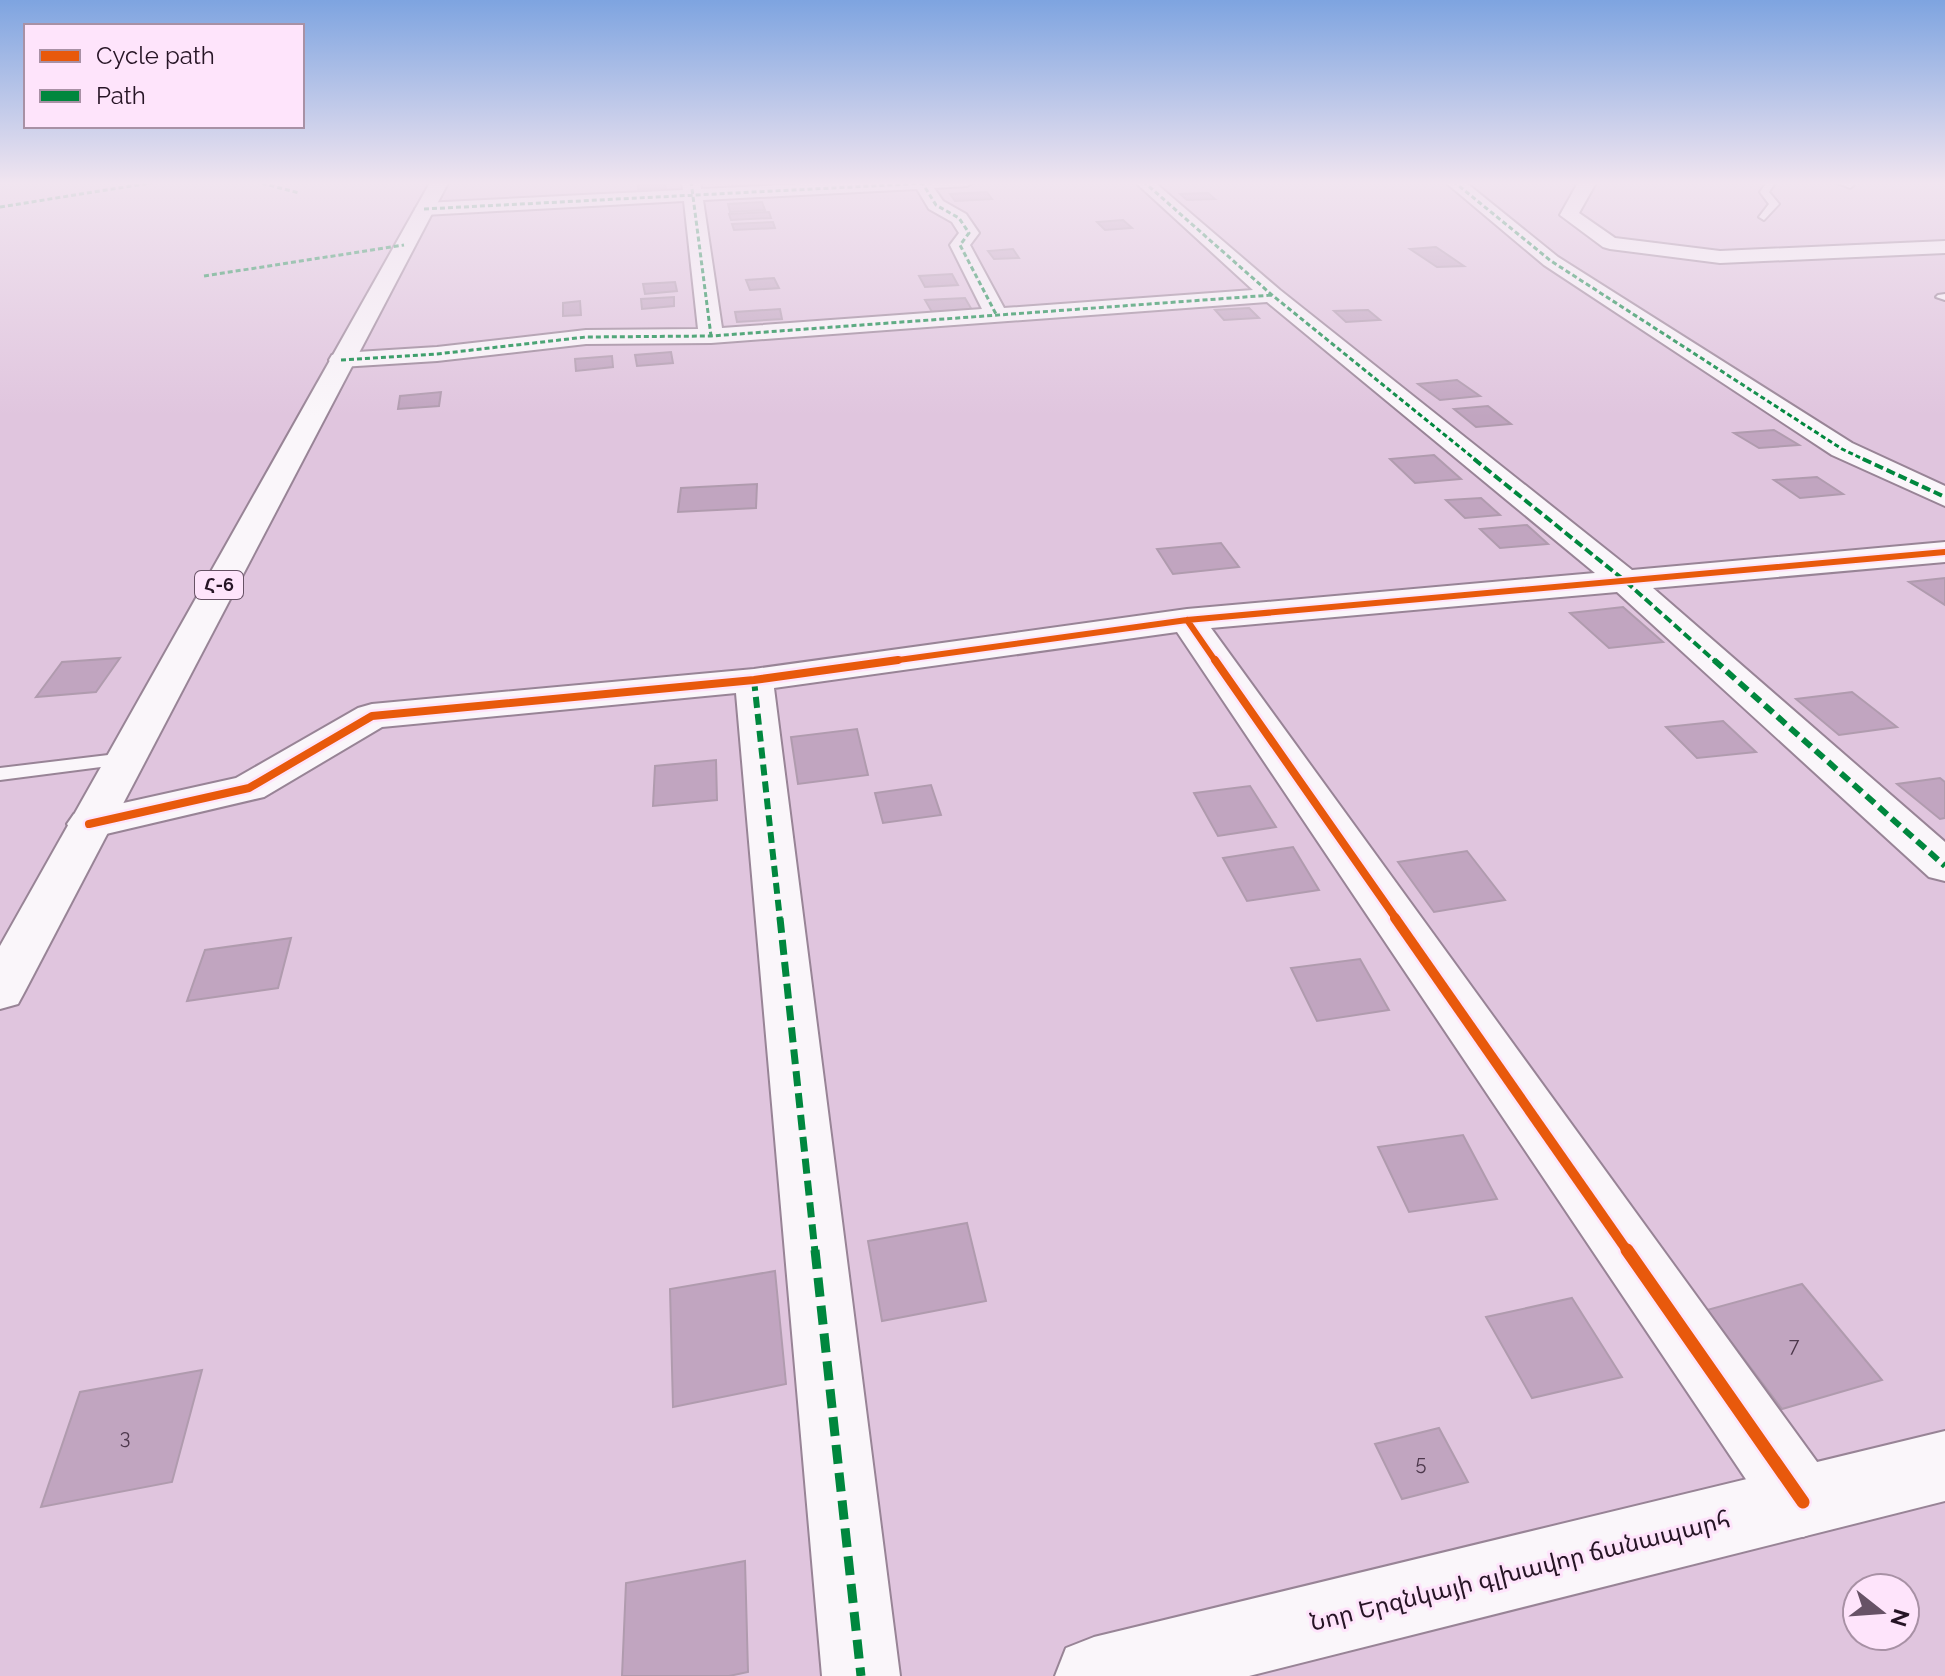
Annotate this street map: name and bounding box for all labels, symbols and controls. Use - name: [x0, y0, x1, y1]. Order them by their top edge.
- legend: [24, 24, 304, 128]
- text: Cycle path: [96, 41, 215, 70]
- text: Path: [96, 81, 146, 110]
- road number: Հ-6: [195, 571, 243, 599]
- house number: 7: [1789, 1333, 1800, 1357]
- house number: 3: [120, 1425, 130, 1449]
- house number: 5: [1416, 1451, 1427, 1475]
- street label: Նոր Երզնկայի գլխավոր ճանապարհ: [1307, 1504, 1733, 1637]
- north arrow: [1841, 1572, 1921, 1652]
- text: N: [1885, 1606, 1915, 1630]

